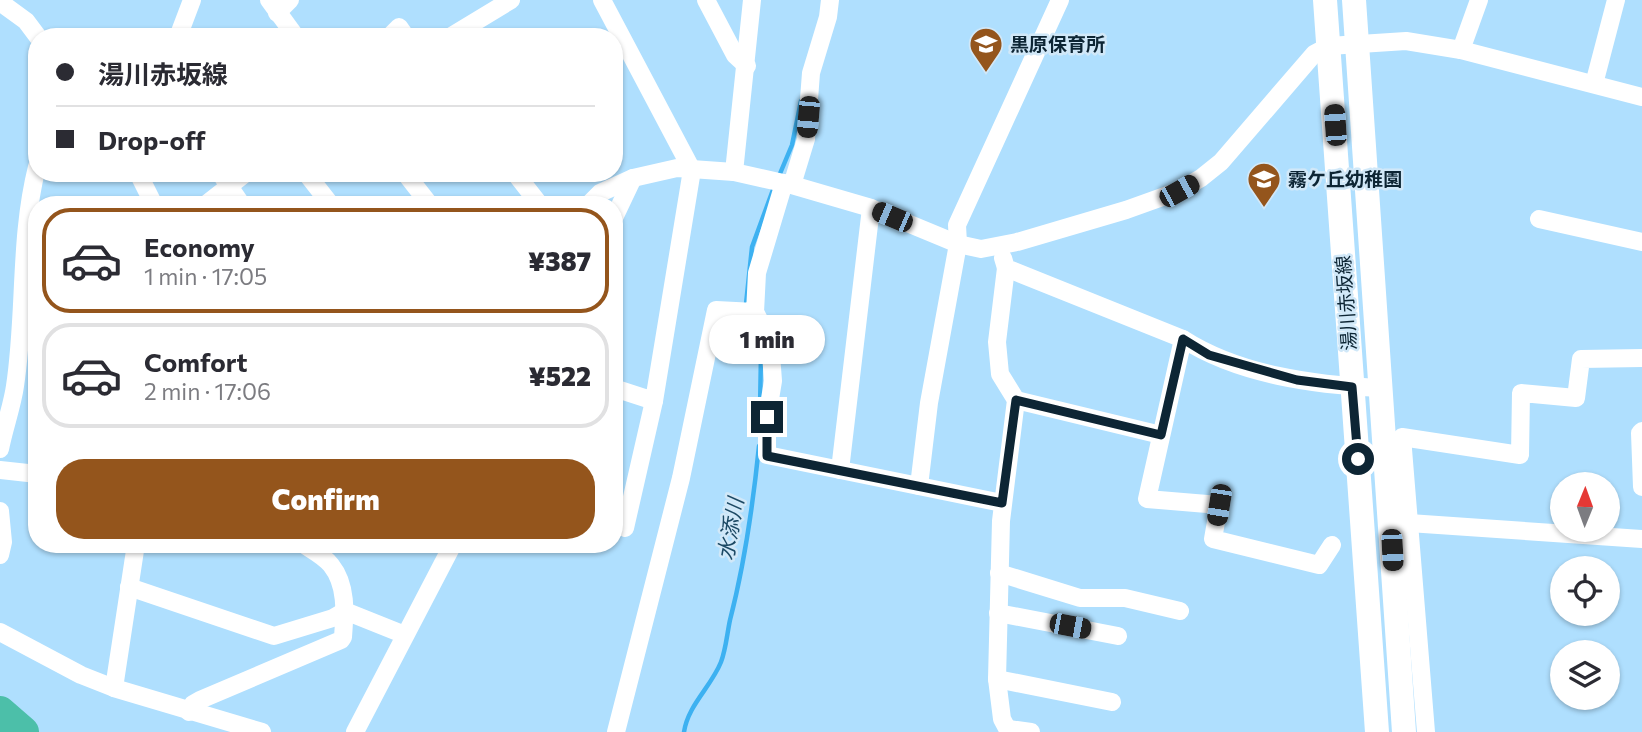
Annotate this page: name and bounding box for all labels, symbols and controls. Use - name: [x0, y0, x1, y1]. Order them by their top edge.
- school or university icon: 黒原保育所: [967, 25, 1005, 74]
- place label: 黒原保育所: [1010, 32, 1105, 55]
- text: 湯川赤坂線: [98, 58, 228, 89]
- car: [796, 95, 821, 139]
- car: [1324, 103, 1347, 147]
- text: Drop-off: [98, 124, 205, 155]
- school or university icon: 霧ケ丘幼稚園: [1245, 160, 1283, 209]
- place label: 霧ケ丘幼稚園: [1288, 167, 1402, 190]
- car: [1156, 172, 1203, 210]
- car: [869, 199, 916, 235]
- icon: car: [60, 229, 123, 292]
- text: Economy: [144, 231, 255, 262]
- text: ¥387: [528, 245, 591, 276]
- street label: 湯川赤坂線: [1331, 255, 1360, 351]
- text: 1 min · 17:05: [144, 262, 267, 290]
- callout: 1 min: [709, 316, 825, 364]
- text: 1 min: [739, 325, 795, 353]
- icon: car: [60, 344, 123, 407]
- text: Comfort: [144, 346, 247, 377]
- text: ¥522: [528, 360, 591, 391]
- text: 2 min · 17:06: [144, 377, 271, 405]
- route end: [751, 401, 783, 433]
- route start: [1342, 443, 1374, 475]
- button: Confirm: [56, 459, 595, 539]
- north arrow: [1550, 472, 1620, 542]
- map controls: [1550, 472, 1620, 710]
- car: [1206, 483, 1233, 527]
- water label: 水添川: [712, 494, 748, 562]
- car: [1381, 528, 1404, 572]
- button: locate: [1550, 556, 1620, 626]
- car: [1048, 612, 1093, 640]
- button: layers: [1550, 640, 1620, 710]

